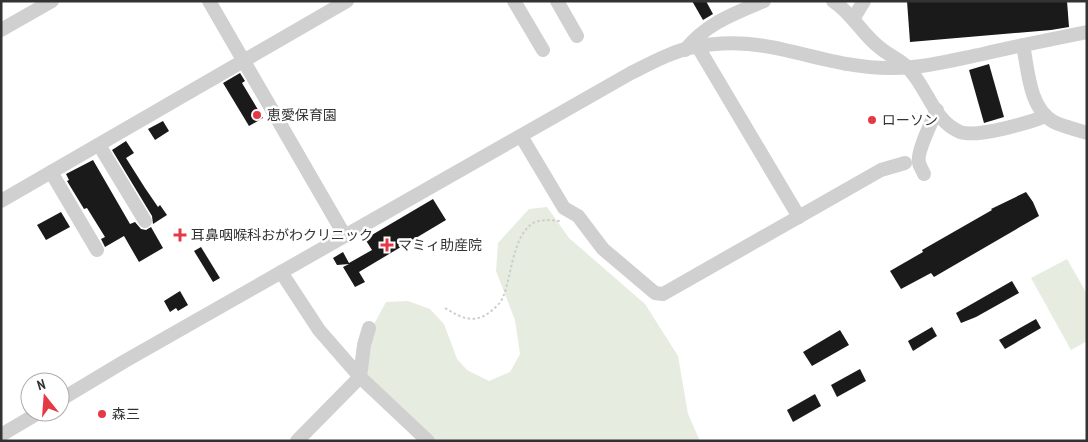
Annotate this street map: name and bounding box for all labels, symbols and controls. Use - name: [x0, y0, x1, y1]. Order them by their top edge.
- place label: 恵愛保育園: [267, 106, 337, 124]
- marker: 恵愛保育園: [251, 109, 263, 121]
- place label: ローソン: [882, 111, 938, 129]
- marker: ローソン: [866, 114, 878, 126]
- place label: 耳鼻咽喉科おがわクリニック: [191, 226, 373, 244]
- marker: 耳鼻咽喉科おがわクリニック: [173, 228, 187, 242]
- place label: マミィ助産院: [398, 236, 482, 254]
- marker: マミィ助産院: [380, 238, 394, 252]
- north arrow: [20, 372, 70, 422]
- text: N: [35, 375, 47, 394]
- place label: 森三: [112, 405, 140, 423]
- marker: 森三: [96, 408, 108, 420]

